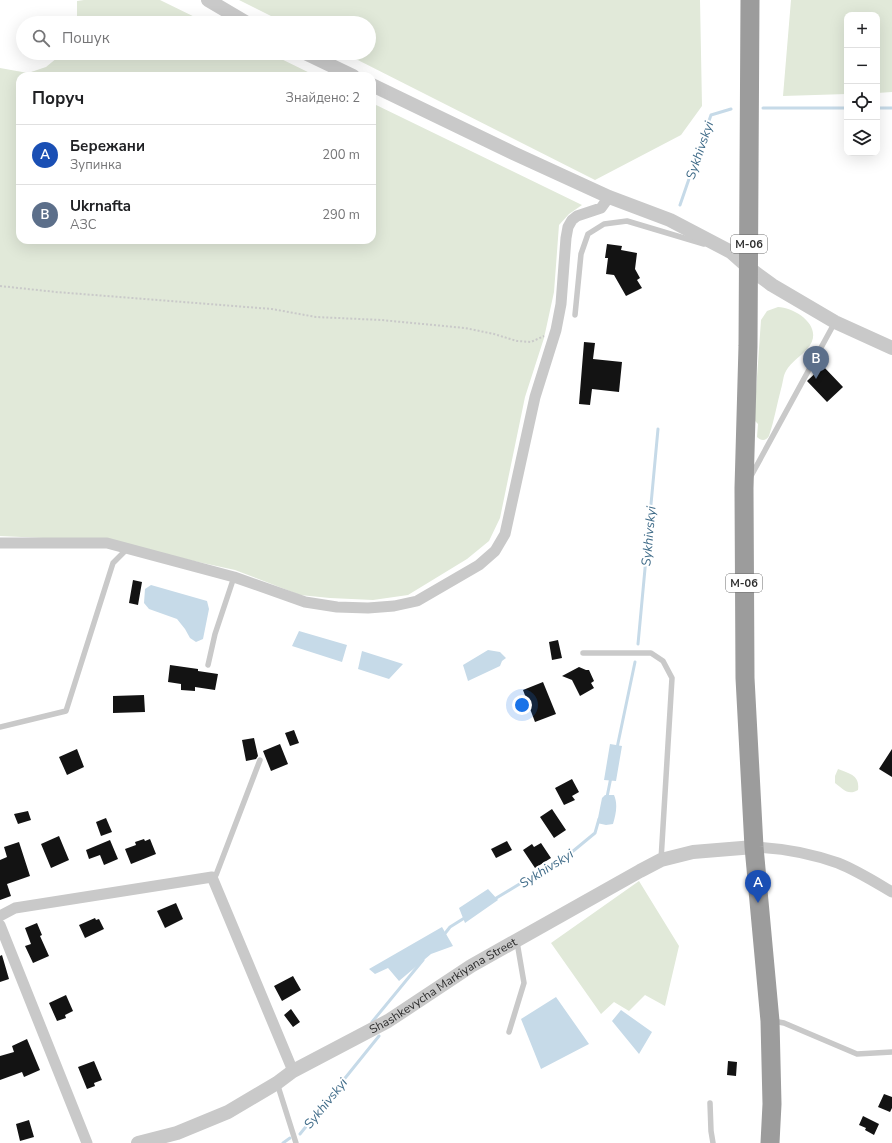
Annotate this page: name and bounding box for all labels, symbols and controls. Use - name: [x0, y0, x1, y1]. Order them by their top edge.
- map controls: [844, 12, 880, 156]
- button: +: [844, 12, 880, 48]
- search box: [16, 16, 376, 60]
- icon: search: [30, 27, 52, 49]
- text: Пошук: [62, 28, 110, 48]
- button: −: [844, 48, 880, 84]
- button: locate: [844, 84, 880, 120]
- text: Поруч: [32, 87, 84, 110]
- text: Знайдено: 2: [286, 89, 360, 107]
- water label: Sykhivskyi: [682, 118, 719, 182]
- button: layers: [844, 120, 880, 156]
- text: Бережани: [70, 136, 145, 156]
- text: A: [40, 146, 50, 164]
- text: 200 m: [322, 146, 360, 164]
- text: Зупинка: [70, 156, 122, 174]
- text: Ukrnafta: [70, 196, 131, 216]
- text: B: [41, 206, 49, 224]
- text: 290 m: [322, 206, 360, 224]
- text: АЗС: [70, 216, 97, 234]
- road number: М-06: [731, 235, 767, 253]
- pin: B: [803, 346, 829, 379]
- water label: Sykhivskyi: [637, 504, 661, 567]
- road number: М-06: [726, 574, 762, 592]
- your location: [512, 695, 532, 715]
- water label: Sykhivskyi: [516, 845, 578, 892]
- pin: A: [745, 870, 771, 903]
- street label: Shashkevycha Markiyana Street: [366, 934, 520, 1037]
- water label: Sykhivskyi: [300, 1074, 352, 1133]

